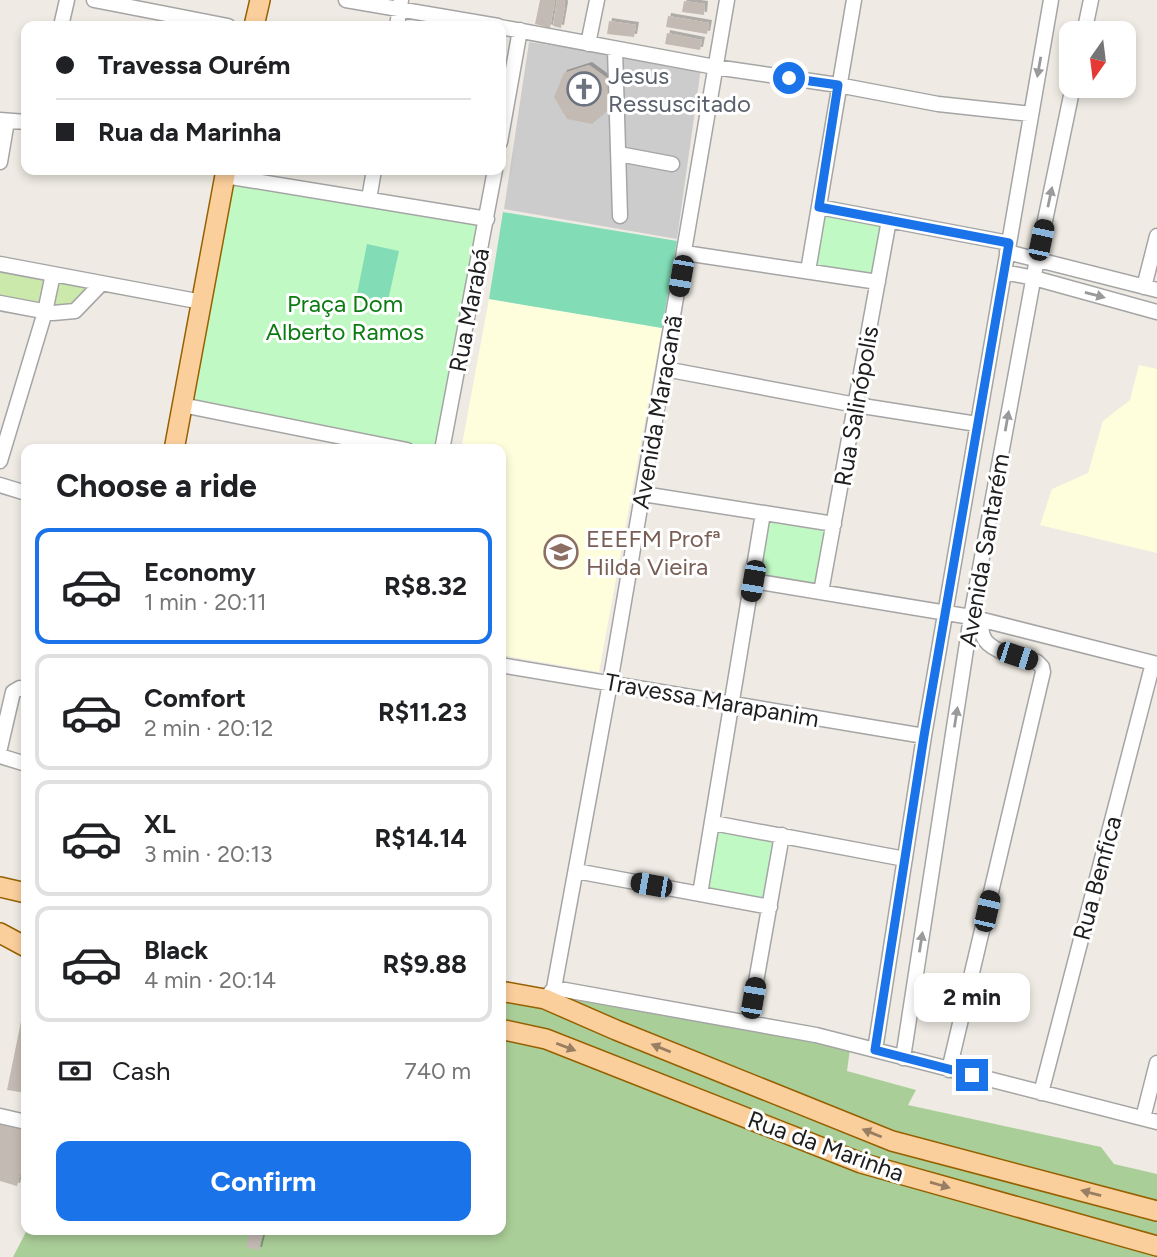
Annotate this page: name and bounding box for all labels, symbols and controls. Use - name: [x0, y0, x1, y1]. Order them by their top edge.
- north arrow: [1059, 21, 1136, 98]
- map controls: [1059, 21, 1136, 98]
- text: Travessa Ourém: [98, 49, 290, 81]
- one-way arrow: [1033, 56, 1044, 78]
- place label: Jesus Ressuscitado: [608, 61, 751, 118]
- route start: [773, 62, 805, 94]
- church icon: Jesus Ressuscitado: [565, 70, 603, 108]
- text: Rua da Marinha: [98, 116, 281, 148]
- one-way arrow: [1044, 186, 1055, 208]
- car: [1027, 217, 1056, 263]
- street label: Rua Marabá: [443, 246, 495, 374]
- car: [668, 253, 695, 299]
- park label: Praça Dom Alberto Ramos: [266, 289, 424, 346]
- one-way arrow: [1084, 290, 1106, 301]
- street label: Avenida Maracanã: [626, 313, 688, 511]
- street label: Rua Salinópolis: [828, 324, 884, 488]
- one-way arrow: [1002, 410, 1013, 432]
- street label: Avenida Santarém: [953, 451, 1015, 649]
- text: Choose a ride: [56, 467, 257, 505]
- place label: EEEFM Profª Hilda Vieira: [586, 524, 721, 581]
- school or university icon: EEEFM Profª Hilda Vieira: [542, 533, 580, 571]
- icon: car: [60, 555, 123, 618]
- text: Economy: [144, 556, 256, 588]
- car: [740, 558, 767, 604]
- text: R$8.32: [384, 570, 467, 602]
- text: 1 min · 20:11: [144, 588, 267, 616]
- car: [994, 640, 1041, 672]
- street label: Travessa Marapanim: [603, 667, 821, 733]
- icon: car: [60, 681, 123, 744]
- text: Comfort: [144, 682, 246, 714]
- text: R$11.23: [378, 696, 467, 728]
- one-way arrow: [951, 706, 962, 728]
- text: 2 min · 20:12: [144, 714, 273, 742]
- icon: car: [60, 807, 123, 870]
- text: XL: [144, 808, 176, 840]
- street label: Rua Benfica: [1067, 813, 1127, 943]
- text: R$14.14: [375, 822, 467, 854]
- text: 3 min · 20:13: [144, 840, 273, 868]
- car: [629, 871, 674, 899]
- car: [973, 888, 1002, 934]
- one-way arrow: [916, 931, 927, 953]
- icon: car: [60, 933, 123, 996]
- text: Black: [144, 934, 208, 966]
- text: R$9.88: [382, 948, 467, 980]
- text: 4 min · 20:14: [144, 966, 276, 994]
- callout: 2 min: [914, 974, 1030, 1023]
- car: [740, 975, 767, 1021]
- text: 2 min: [943, 983, 1001, 1011]
- one-way arrow: [556, 1041, 577, 1052]
- one-way arrow: [650, 1043, 671, 1054]
- icon: cash: [56, 1052, 94, 1090]
- text: Cash: [112, 1055, 171, 1087]
- text: 740 m: [404, 1057, 471, 1085]
- route end: [956, 1059, 988, 1091]
- street label: Rua da Marinha: [744, 1104, 908, 1188]
- one-way arrow: [861, 1127, 882, 1138]
- button: Confirm: [56, 1141, 471, 1221]
- one-way arrow: [929, 1180, 951, 1191]
- one-way arrow: [1080, 1187, 1102, 1198]

